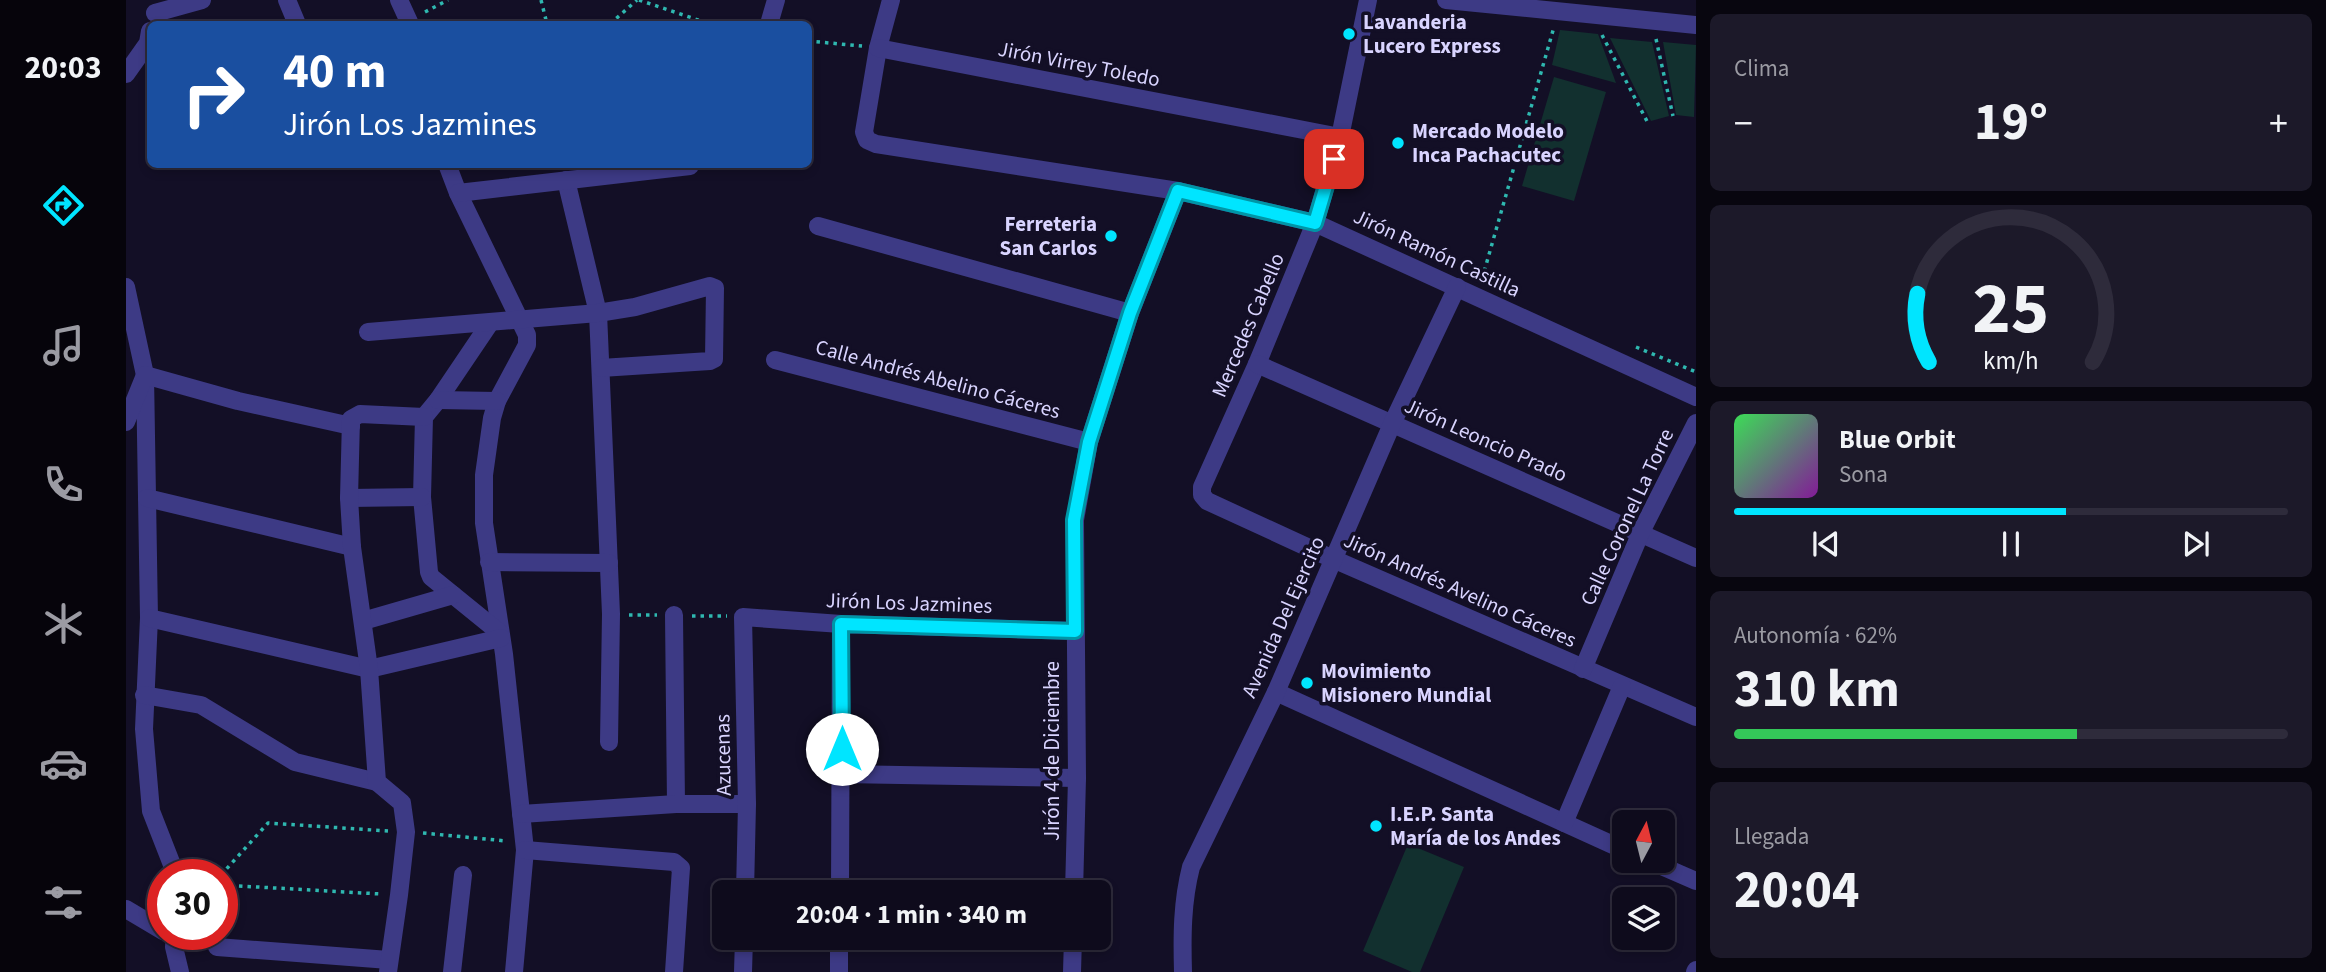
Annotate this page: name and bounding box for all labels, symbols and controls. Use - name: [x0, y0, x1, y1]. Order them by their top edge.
- place label: Lavanderia Lucero Express: [1363, 7, 1501, 61]
- marker: Lavanderia Lucero Express: [1341, 26, 1357, 42]
- street label: Jirón Virrey Toledo: [995, 34, 1163, 94]
- text: 40 m: [283, 37, 387, 107]
- text: 20:03: [24, 45, 102, 91]
- icon: right: [168, 49, 259, 140]
- text: Clima: [1734, 52, 1789, 85]
- text: 19°: [1974, 86, 2048, 160]
- text: −: [1734, 97, 1753, 151]
- text: +: [2269, 97, 2288, 151]
- text: Jirón Los Jazmines: [283, 102, 537, 148]
- place label: Mercado Modelo Inca Pachacutec: [1412, 116, 1564, 170]
- pin: [1304, 129, 1364, 189]
- marker: Mercado Modelo Inca Pachacutec: [1390, 135, 1406, 151]
- icon: arrive: [1315, 140, 1353, 178]
- icon: directions: [39, 181, 88, 230]
- street label: Jirón Ramón Castilla: [1349, 201, 1525, 305]
- place label: Ferreteria San Carlos: [1000, 209, 1097, 263]
- marker: Ferreteria San Carlos: [1103, 228, 1119, 244]
- street label: Mercedes Cabello: [1204, 248, 1292, 402]
- text: 25: [1973, 257, 2049, 361]
- icon: music: [39, 321, 88, 370]
- street label: Calle Andrés Abelino Cáceres: [812, 332, 1064, 426]
- text: km/h: [1983, 342, 2039, 378]
- street label: Jirón Leoncio Prado: [1400, 391, 1572, 489]
- text: Blue Orbit: [1839, 421, 1956, 458]
- street label: Calle Coronel La Torre: [1573, 424, 1681, 610]
- text: Sona: [1839, 458, 1888, 491]
- icon: phone: [39, 460, 88, 509]
- street label: Jirón Andrés Avelino Cáceres: [1339, 525, 1581, 655]
- icon: previous: [1807, 525, 1845, 563]
- icon: pause: [1992, 525, 2030, 563]
- icon: next: [2177, 525, 2215, 563]
- street label: Avenida Del Ejercito: [1234, 531, 1332, 703]
- street label: Jirón Los Jazmines: [825, 585, 993, 621]
- icon: climate: [39, 599, 88, 648]
- text: Autonomía · 62%: [1734, 619, 1897, 652]
- text: 310 km: [1734, 653, 1900, 727]
- place label: Movimiento Misionero Mundial: [1321, 656, 1491, 710]
- street label: Jirón 4 de Diciembre: [1037, 661, 1067, 841]
- marker: Movimiento Misionero Mundial: [1299, 675, 1315, 691]
- position arrow: [805, 712, 879, 786]
- street label: Azucenas: [707, 714, 739, 796]
- icon: car: [39, 739, 88, 788]
- place label: I.E.P. Santa María de los Andes: [1390, 799, 1561, 853]
- north arrow: [1612, 810, 1675, 873]
- map controls: [1612, 810, 1675, 950]
- marker: I.E.P. Santa María de los Andes: [1368, 818, 1384, 834]
- text: Llegada: [1734, 820, 1809, 853]
- text: 20:04: [1734, 854, 1859, 928]
- speed limit sign: 30: [147, 859, 238, 950]
- icon: filters: [39, 878, 88, 927]
- button: layers: [1612, 887, 1675, 950]
- text: 20:04 · 1 min · 340 m: [796, 896, 1027, 933]

